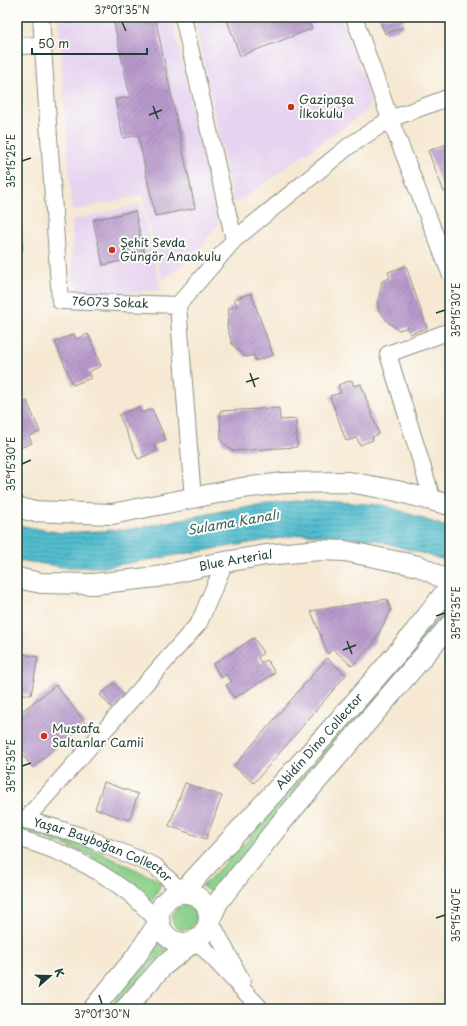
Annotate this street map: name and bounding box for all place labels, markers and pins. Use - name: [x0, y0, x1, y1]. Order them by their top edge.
- place label: Gazipaşa İlkokulu: [299, 90, 354, 122]
- marker: Gazipaşa İlkokulu: [286, 102, 296, 112]
- place label: Şehit Sevda Güngör Anaokulu: [120, 233, 221, 265]
- marker: Şehit Sevda Güngör Anaokulu: [107, 245, 117, 255]
- place label: Mustafa Saltanlar Camii: [52, 719, 144, 751]
- marker: Mustafa Saltanlar Camii: [39, 731, 49, 741]

